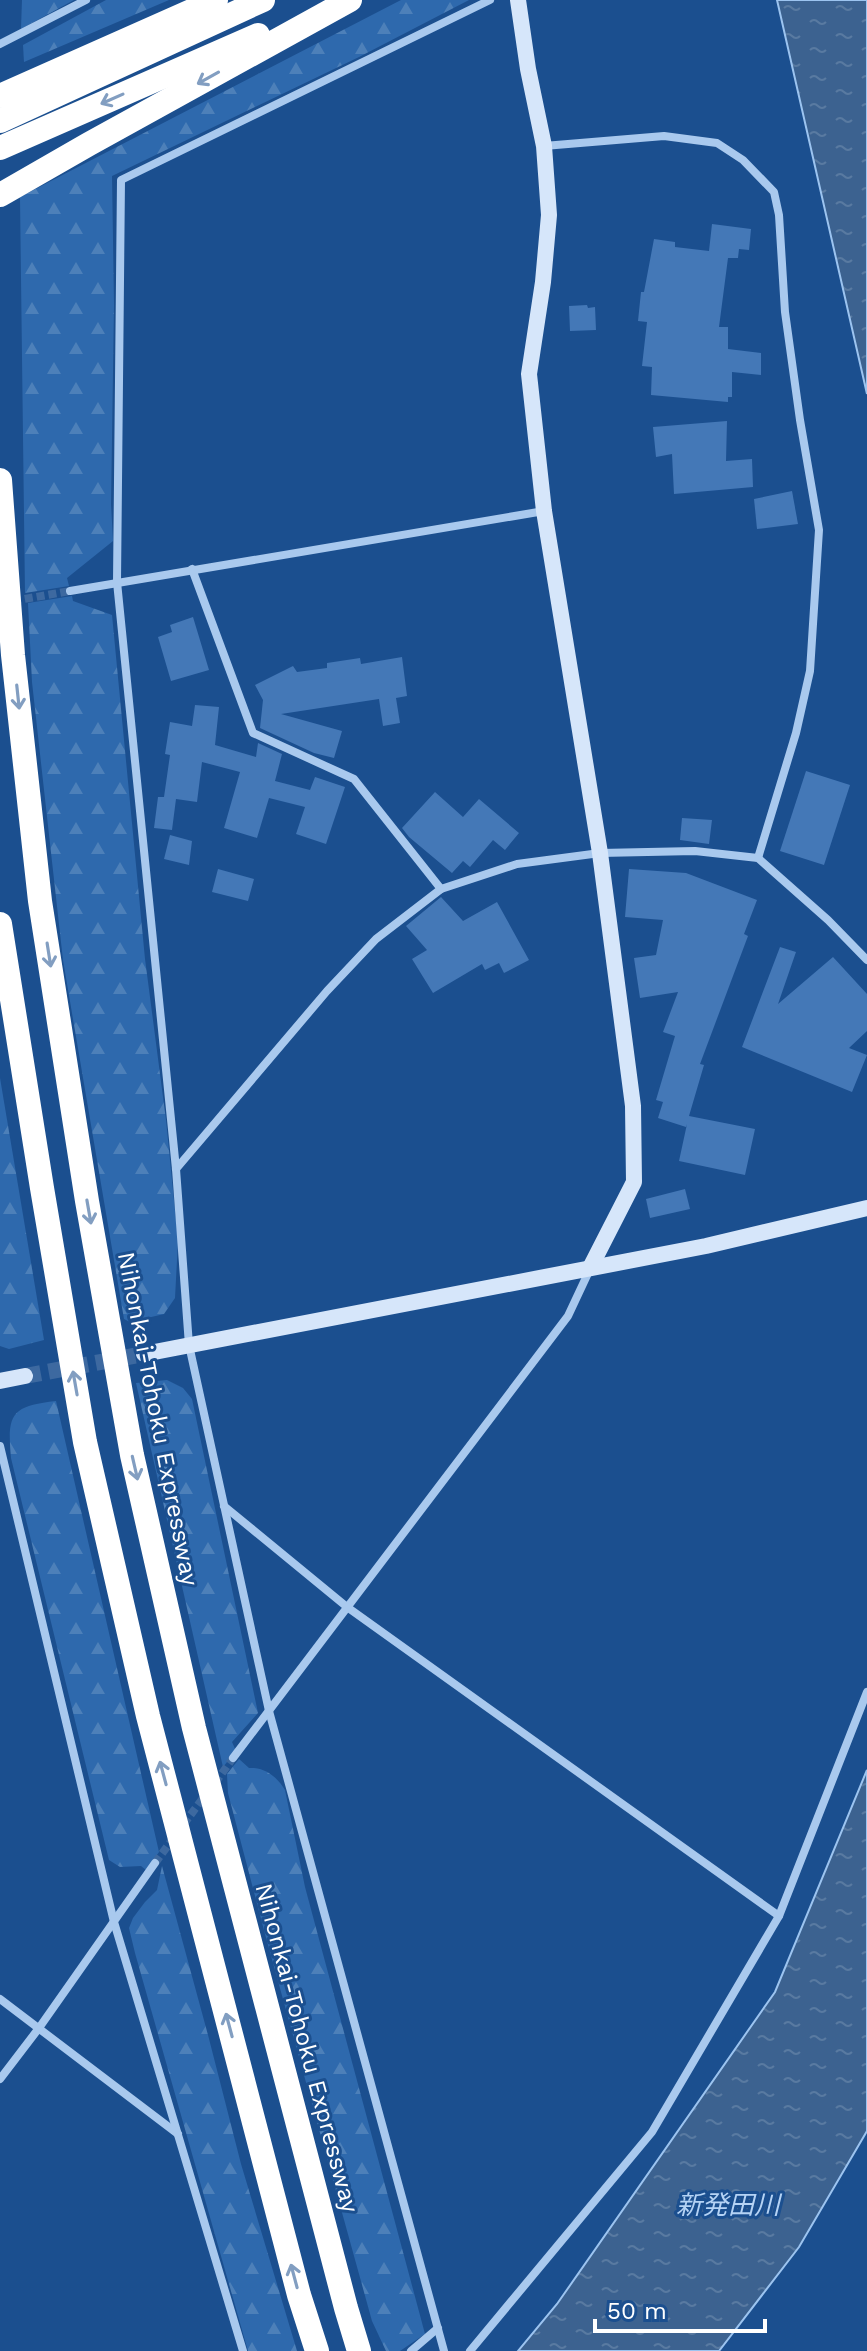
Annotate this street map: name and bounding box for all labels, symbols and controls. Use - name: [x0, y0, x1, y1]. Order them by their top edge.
- one-way arrow: [197, 70, 220, 86]
- one-way arrow: [100, 92, 124, 107]
- one-way arrow: [10, 683, 25, 710]
- one-way arrow: [42, 942, 57, 967]
- one-way arrow: [83, 1199, 98, 1224]
- street label: Nihonkai-Tohoku Expressway: [112, 1250, 204, 1589]
- one-way arrow: [67, 1371, 82, 1396]
- one-way arrow: [128, 1454, 143, 1480]
- one-way arrow: [155, 1761, 170, 1787]
- street label: Nihonkai-Tohoku Expressway: [250, 1880, 365, 2216]
- one-way arrow: [220, 2012, 235, 2038]
- water label: 新発田川: [676, 2190, 783, 2220]
- one-way arrow: [286, 2264, 301, 2290]
- scale bar: [595, 2283, 765, 2333]
- text: 50 m: [607, 2297, 667, 2325]

